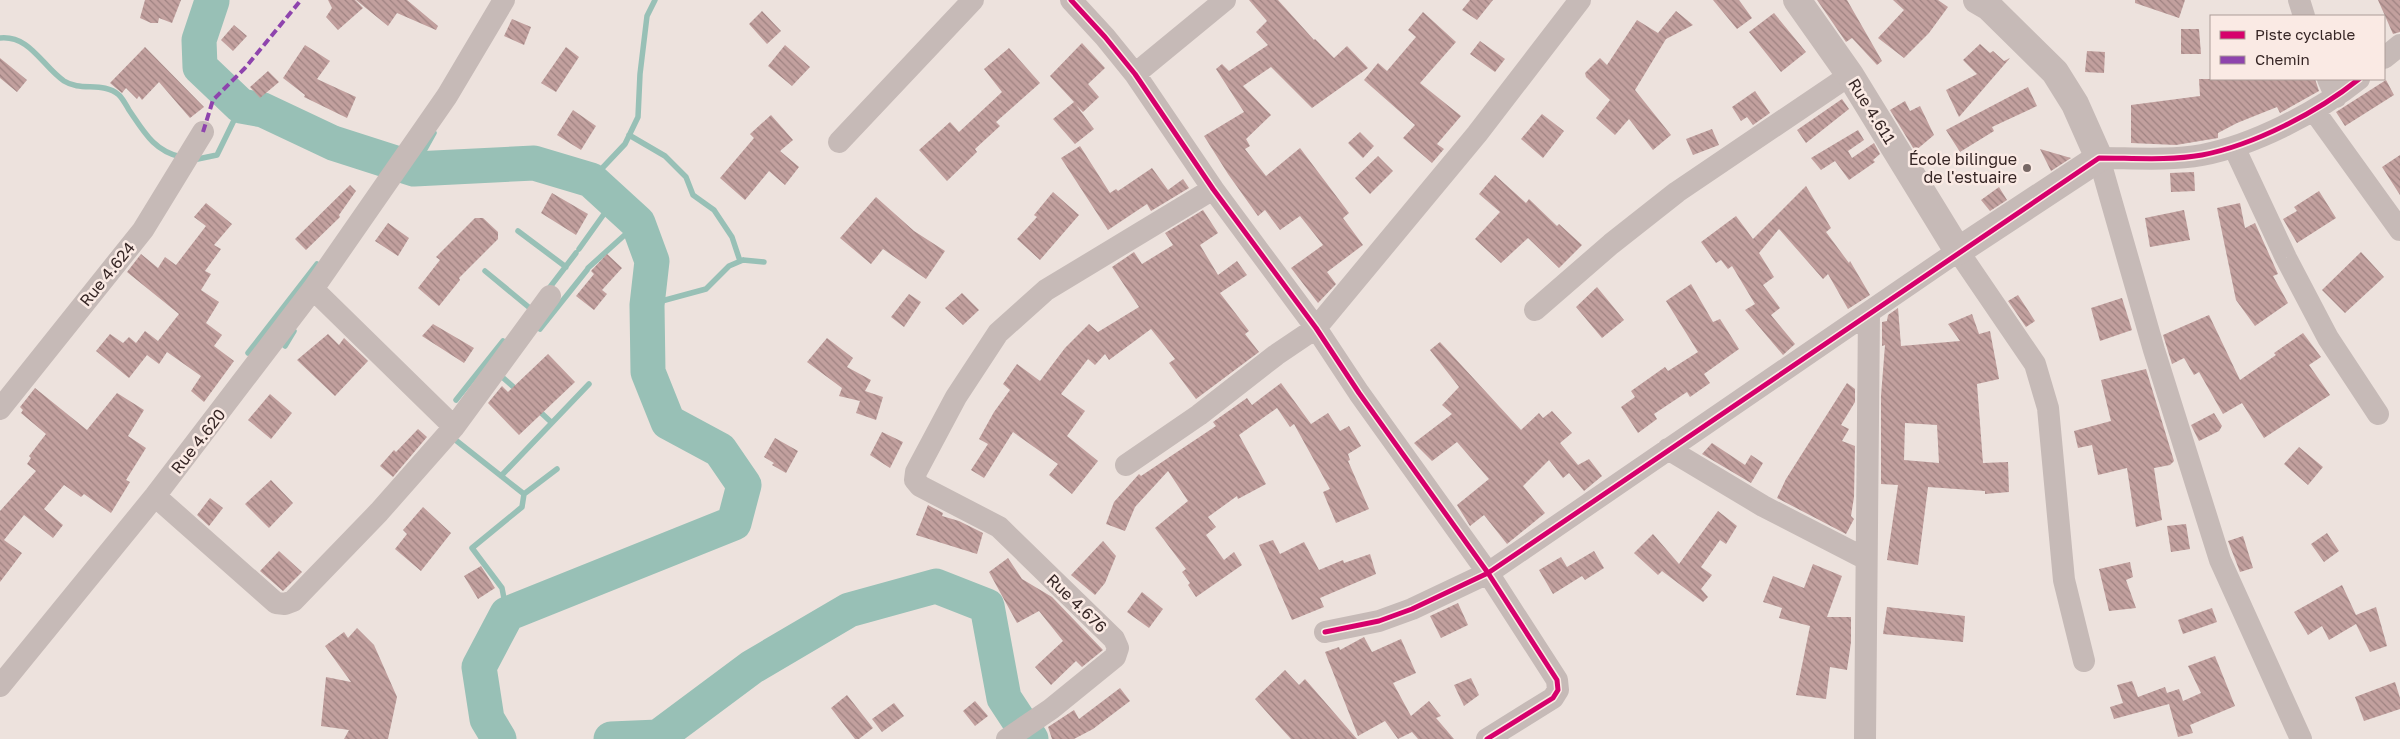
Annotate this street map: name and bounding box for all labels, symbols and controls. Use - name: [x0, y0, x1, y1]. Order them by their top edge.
- legend: [2210, 15, 2385, 80]
- text: Piste cyclable: [2255, 25, 2356, 43]
- text: Chemin: [2255, 50, 2310, 68]
- street label: Rue 4.611: [1844, 75, 1900, 148]
- place label: École bilingue de l'estuaire: [1909, 149, 2017, 187]
- marker: École bilingue de l'estuaire: [2021, 162, 2033, 174]
- street label: Rue 4.624: [75, 238, 139, 310]
- street label: Rue 4.620: [166, 405, 230, 477]
- street label: Rue 4.676: [1043, 569, 1111, 637]

